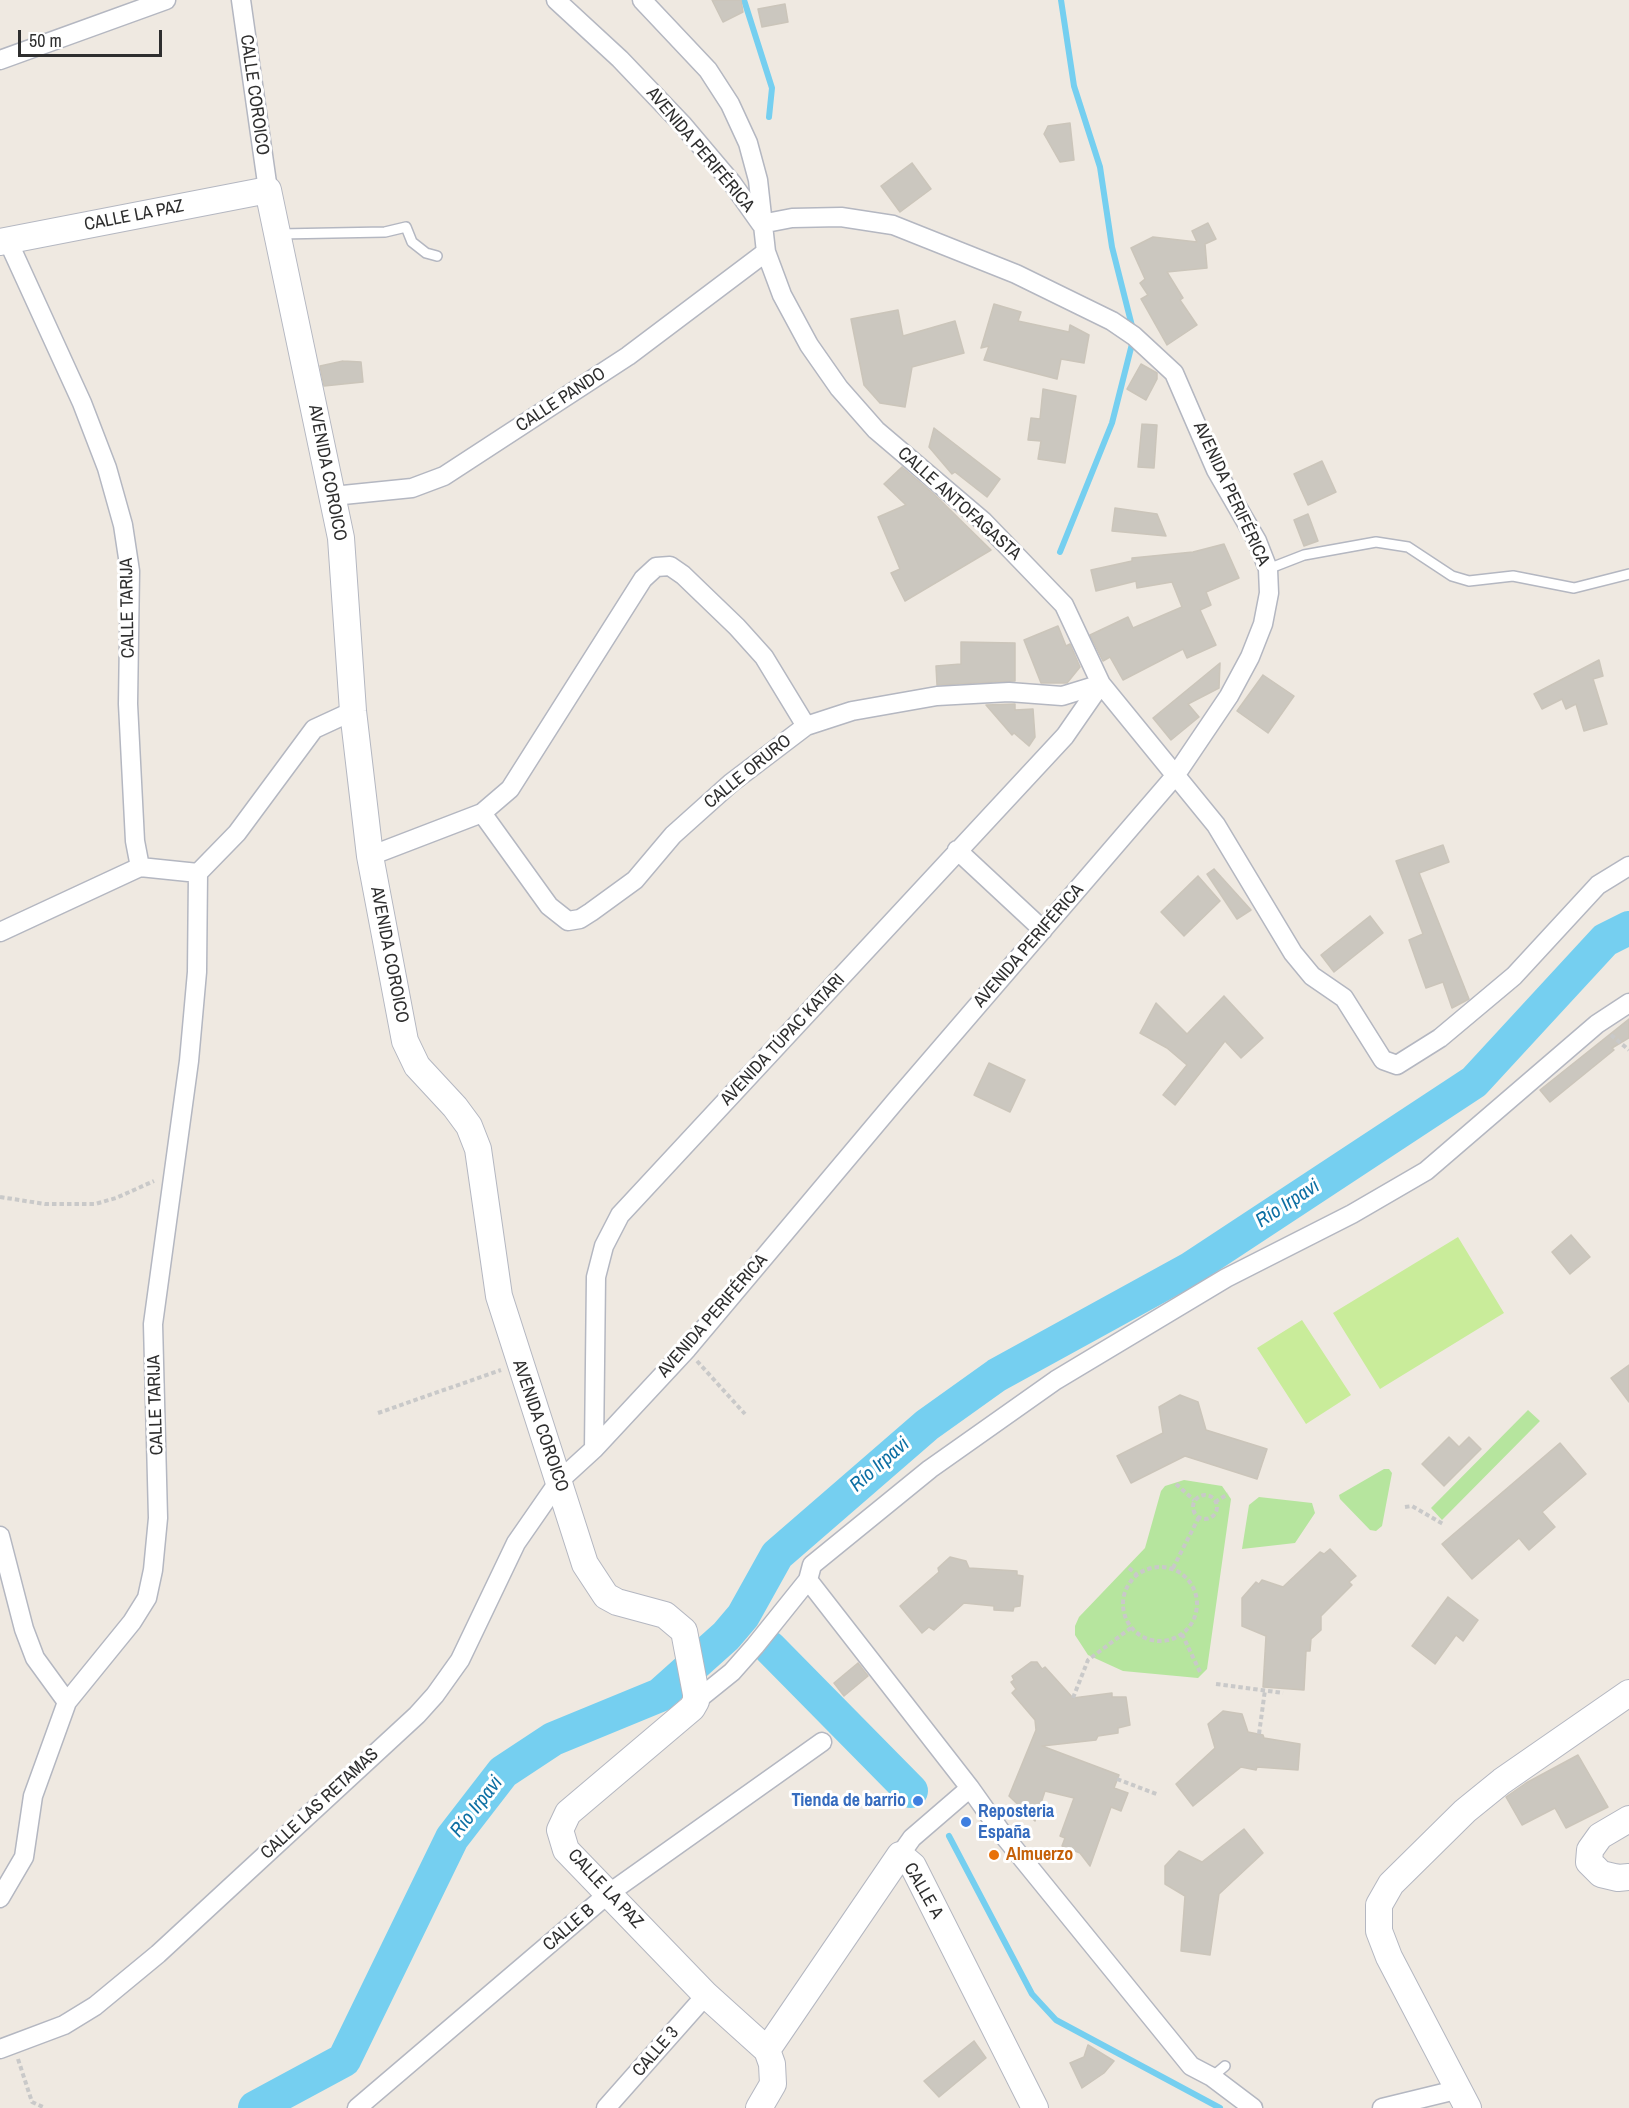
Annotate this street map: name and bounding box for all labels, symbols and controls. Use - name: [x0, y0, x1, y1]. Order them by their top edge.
- scale bar: [21, 18, 165, 56]
- text: 50 m: [29, 28, 62, 53]
- street label: CALLE COROICO: [235, 33, 273, 157]
- street label: AVENIDA PERIFÉRICA: [641, 83, 759, 217]
- street label: CALLE LA PAZ: [83, 196, 185, 236]
- street label: CALLE PANDO: [512, 363, 610, 437]
- street label: AVENIDA COROICO: [303, 403, 351, 543]
- street label: AVENIDA PERIFÉRICA: [1188, 419, 1274, 569]
- street label: CALLE ANTOFAGASTA: [893, 443, 1025, 565]
- street label: CALLE TARIJA: [116, 558, 140, 658]
- street label: CALLE ORURO: [700, 730, 796, 814]
- street label: AVENIDA PERIFÉRICA: [970, 880, 1088, 1012]
- street label: AVENIDA COROICO: [365, 885, 413, 1025]
- street label: AVENIDA TÚPAC KATARI: [716, 970, 850, 1110]
- water label: Río Irpavi: [1252, 1175, 1324, 1233]
- street label: AVENIDA PERIFÉRICA: [654, 1250, 772, 1382]
- street label: CALLE TARIJA: [143, 1354, 169, 1456]
- street label: AVENIDA COROICO: [507, 1357, 573, 1495]
- water label: Río Irpavi: [845, 1433, 915, 1497]
- street label: CALLE LAS RETAMAS: [257, 1744, 383, 1864]
- water label: Río Irpavi: [446, 1772, 508, 1842]
- place label: Tienda de barrio: [791, 1790, 906, 1812]
- marker: Tienda de barrio: [911, 1794, 925, 1808]
- place label: Reposteria España: [978, 1801, 1054, 1844]
- marker: Reposteria España: [959, 1815, 973, 1829]
- place label: Almuerzo: [1006, 1844, 1073, 1866]
- street label: CALLE LA PAZ: [563, 1845, 647, 1933]
- marker: Almuerzo: [987, 1848, 1001, 1862]
- street label: CALLE A: [898, 1859, 948, 1923]
- street label: CALLE B: [539, 1900, 599, 1956]
- street label: CALLE 3: [628, 2023, 684, 2081]

